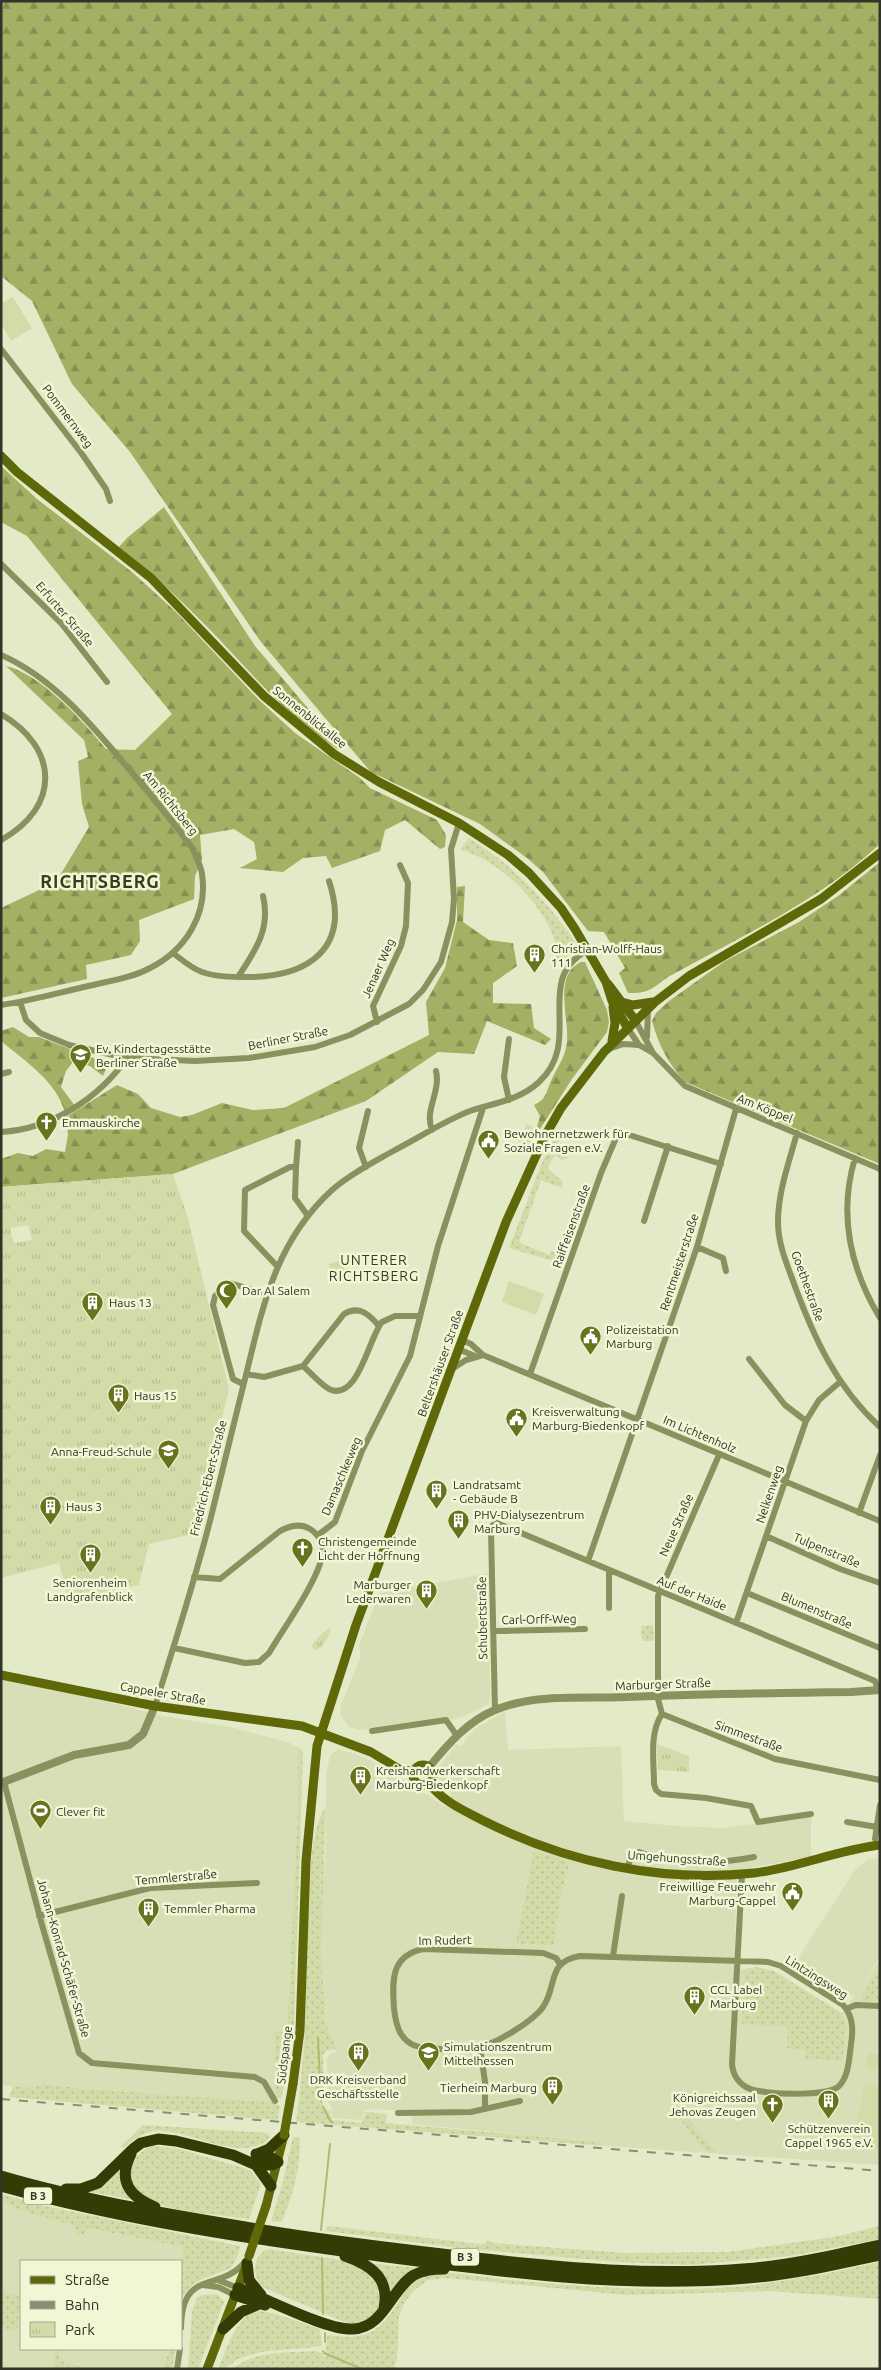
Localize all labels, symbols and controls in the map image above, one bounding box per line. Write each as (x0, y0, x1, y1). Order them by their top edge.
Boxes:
street label: Pommernweg (40, 382, 96, 450)
street label: Erfurter Straße (33, 579, 97, 649)
street label: Sonnenblickallee (271, 683, 349, 751)
street label: Am Richtsberg (141, 768, 201, 838)
district label: RICHTSBERG (40, 871, 160, 891)
street label: Jenaer Weg (359, 936, 397, 1000)
place label: Christian-Wolff-Haus 111 (551, 942, 662, 969)
building icon: Christian-Wolff-Haus 111 (523, 943, 547, 974)
street label: Berliner Straße (247, 1024, 329, 1052)
place label: Ev. Kindertagesstätte Berliner Straße (96, 1042, 211, 1069)
school or university icon: Ev. Kindertagesstätte Berliner Straße (68, 1043, 92, 1074)
street label: Am Köppel (735, 1091, 795, 1125)
church icon: Emmauskirche (34, 1110, 58, 1141)
place label: Emmauskirche (62, 1116, 140, 1129)
place label: Bewohnernetzwerk für Soziale Fragen e.V. (504, 1127, 629, 1154)
public building icon: Bewohnernetzwerk für Soziale Fragen e.V. (476, 1128, 500, 1159)
street label: Raiffeisenstraße (550, 1182, 592, 1270)
street label: Rentmeisterstraße (657, 1212, 701, 1312)
street label: Goethestraße (789, 1249, 827, 1323)
district label: UNTERER RICHTSBERG (329, 1252, 419, 1284)
mosque icon: Dar Al Salem (214, 1278, 238, 1309)
place label: Dar Al Salem (242, 1284, 310, 1297)
building icon: Haus 13 (81, 1290, 105, 1321)
place label: Haus 13 (109, 1296, 152, 1309)
street label: Beltershäuser Straße (415, 1308, 465, 1418)
place label: Polizeistation Marburg (606, 1323, 679, 1350)
public building icon: Polizeistation Marburg (578, 1324, 602, 1355)
building icon: Haus 15 (106, 1383, 130, 1414)
place label: Haus 15 (134, 1389, 177, 1402)
place label: Kreisverwaltung Marburg-Biedenkopf (532, 1405, 644, 1432)
public building icon: Kreisverwaltung Marburg-Biedenkopf (504, 1406, 528, 1437)
street label: Im Lichtenholz (661, 1413, 739, 1455)
street label: Friedrich-Ebert-Straße (187, 1419, 229, 1537)
street label: Damaschkeweg (319, 1435, 363, 1517)
school or university icon: Anna-Freud-Schule (156, 1439, 180, 1470)
place label: Anna-Freud-Schule (51, 1445, 152, 1458)
street label: Nelkenweg (753, 1463, 785, 1525)
place label: Landratsamt - Gebäude B (453, 1478, 521, 1505)
building icon: Landratsamt - Gebäude B (425, 1479, 449, 1510)
street label: Neue Straße (656, 1492, 696, 1558)
building icon: Haus 3 (38, 1494, 62, 1525)
place label: Haus 3 (66, 1500, 102, 1513)
place label: PHV-Dialysezentrum Marburg (474, 1508, 584, 1535)
building icon: PHV-Dialysezentrum Marburg (446, 1509, 470, 1540)
street label: Tulpenstraße (792, 1530, 862, 1570)
place label: Christengemeinde Licht der Hoffnung (318, 1535, 420, 1562)
church icon: Christengemeinde Licht der Hoffnung (290, 1536, 314, 1567)
building icon: Seniorenheim Landgrafenblick (78, 1543, 102, 1574)
street label: Auf der Haide (655, 1573, 729, 1613)
place label: Seniorenheim Landgrafenblick (47, 1576, 133, 1603)
street label: Schubertstraße (475, 1576, 489, 1660)
place label: Marburger Lederwaren (346, 1578, 411, 1605)
building icon: Marburger Lederwaren (415, 1579, 439, 1610)
street label: Blumenstraße (780, 1589, 854, 1631)
street label: Carl-Orff-Weg (501, 1612, 577, 1626)
street label: Marburger Straße (615, 1676, 711, 1692)
street label: Cappeler Straße (119, 1679, 207, 1707)
street label: Simmestraße (713, 1718, 785, 1754)
place label: Kreishandwerkerschaft Marburg-Biedenkopf (376, 1764, 500, 1791)
building icon: Kreishandwerkerschaft Marburg-Biedenkopf (348, 1765, 372, 1796)
sports icon: Clever fit (28, 1799, 52, 1830)
place label: Clever fit (56, 1805, 105, 1818)
street label: Umgehungsstraße (627, 1848, 727, 1868)
street label: Temmlerstraße (134, 1867, 218, 1887)
street label: Johann-Konrad-Schäfer-Straße (35, 1877, 93, 2039)
place label: Freiwillige Feuerwehr Marburg-Cappel (660, 1880, 776, 1907)
public building icon: Freiwillige Feuerwehr Marburg-Cappel (780, 1881, 804, 1912)
building icon: Temmler Pharma (136, 1896, 160, 1927)
place label: Temmler Pharma (164, 1902, 256, 1915)
street label: Im Rudert (418, 1933, 472, 1947)
street label: Lintzingsweg (784, 1953, 850, 2001)
place label: CCL Label Marburg (710, 1983, 763, 2010)
building icon: CCL Label Marburg (682, 1984, 706, 2015)
street label: Südspange (274, 2025, 294, 2085)
building icon: DRK Kreisverband Geschäftsstelle (346, 2040, 370, 2071)
place label: Simulationszentrum Mittelhessen (444, 2040, 552, 2067)
school or university icon: Simulationszentrum Mittelhessen (416, 2041, 440, 2072)
place label: DRK Kreisverband Geschäftsstelle (310, 2073, 406, 2100)
building icon: Tierheim Marburg (541, 2075, 565, 2106)
place label: Tierheim Marburg (440, 2081, 537, 2094)
building icon: Schützenverein Cappel 1965 e.V. (817, 2089, 841, 2120)
place label: Königreichssaal Jehovas Zeugen (669, 2091, 756, 2118)
church icon: Königreichssaal Jehovas Zeugen (760, 2092, 784, 2123)
place label: Schützenverein Cappel 1965 e.V. (785, 2122, 873, 2149)
road number: B 3 (24, 2188, 52, 2204)
road number: B 3 (451, 2248, 479, 2266)
legend (20, 2260, 182, 2350)
text: Straße (65, 2271, 109, 2288)
text: Bahn (65, 2296, 99, 2313)
text: Park (65, 2321, 95, 2338)

